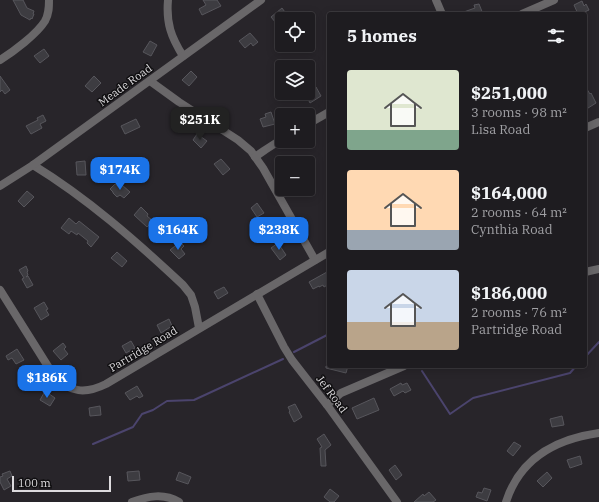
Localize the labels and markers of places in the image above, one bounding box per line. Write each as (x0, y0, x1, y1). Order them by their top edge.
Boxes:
pin: $251K (172, 107, 228, 141)
pin: $174K (92, 157, 148, 191)
pin: $164K (150, 217, 206, 251)
pin: $238K (251, 217, 307, 251)
pin: $186K (19, 365, 75, 399)

